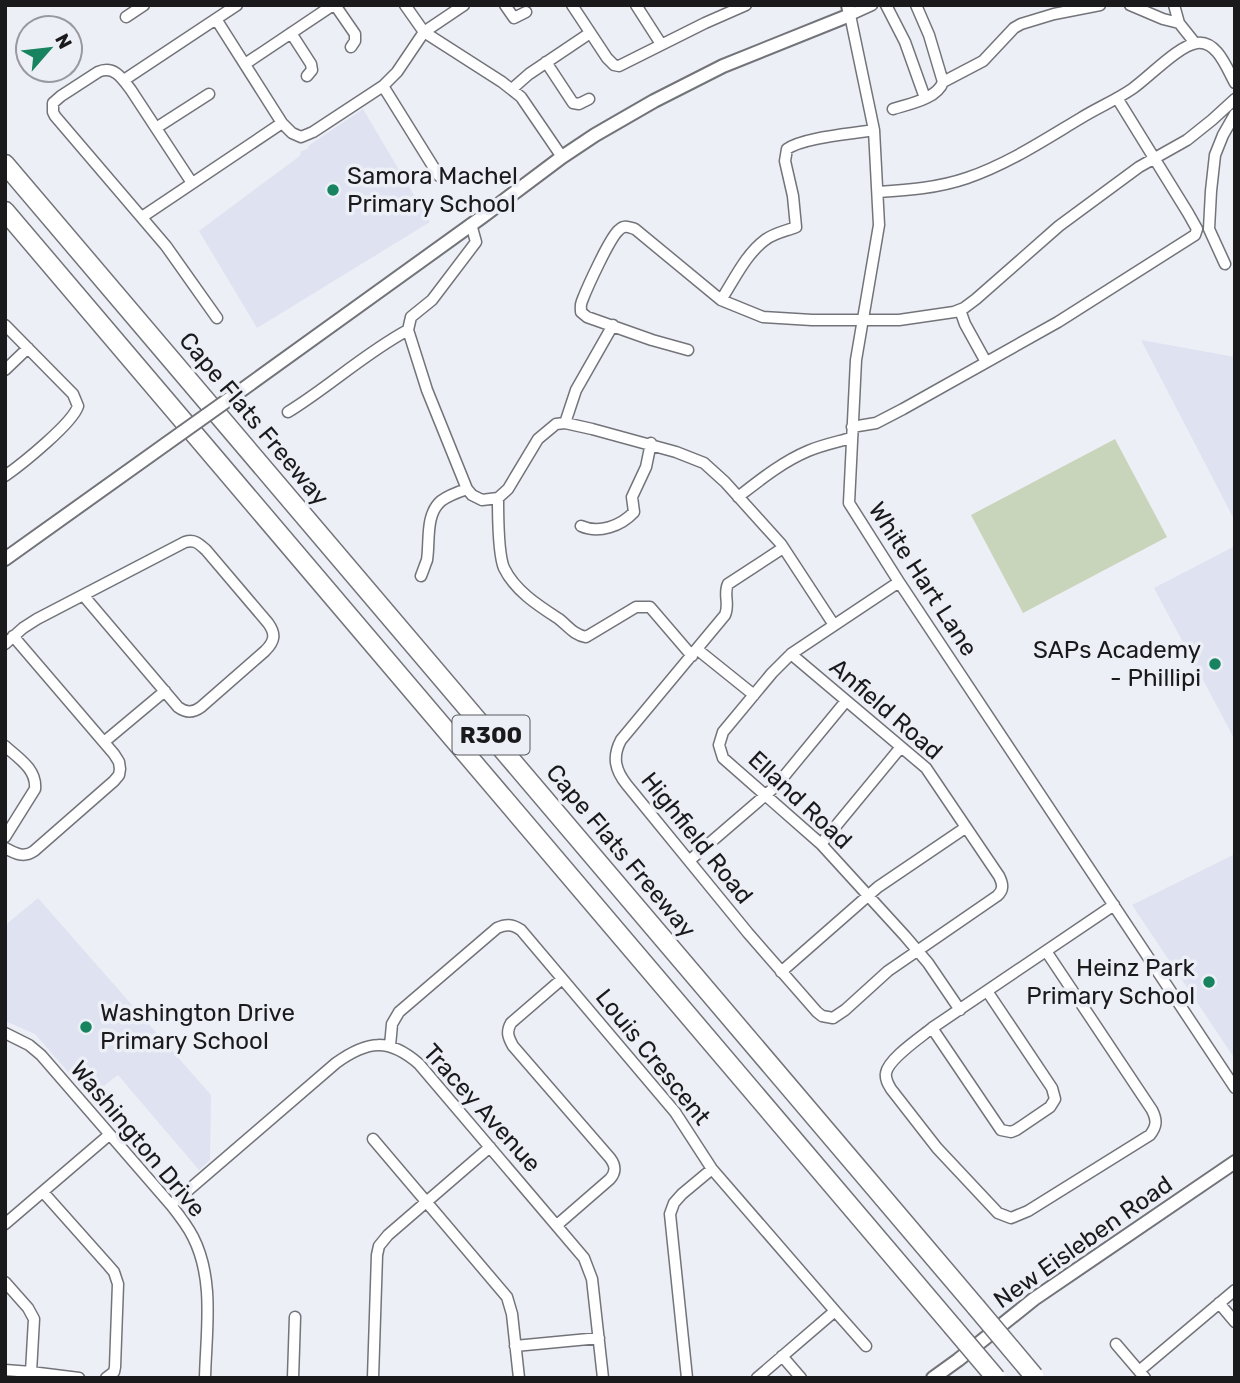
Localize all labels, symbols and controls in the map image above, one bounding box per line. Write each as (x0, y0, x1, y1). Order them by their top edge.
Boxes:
north arrow (14, 14, 84, 84)
text: N (50, 30, 77, 53)
place label: Samora Machel Primary School (347, 162, 518, 218)
marker: Samora Machel Primary School (325, 182, 341, 198)
street label: Cape Flats Freeway (173, 327, 335, 511)
street label: White Hart Lane (863, 497, 983, 661)
place label: SAPs Academy - Phillipi (1033, 636, 1201, 692)
street label: Anfield Road (824, 653, 948, 765)
marker: SAPs Academy - Phillipi (1207, 656, 1223, 672)
road number: R300 (452, 716, 530, 754)
street label: Elland Road (743, 745, 857, 855)
street label: Cape Flats Freeway (540, 759, 702, 943)
street label: Highfield Road (635, 767, 759, 909)
place label: Heinz Park Primary School (1026, 954, 1196, 1010)
marker: Heinz Park Primary School (1201, 974, 1217, 990)
street label: Louis Crescent (590, 984, 716, 1130)
place label: Washington Drive Primary School (100, 999, 295, 1055)
marker: Washington Drive Primary School (78, 1019, 94, 1035)
street label: Tracey Avenue (417, 1038, 547, 1178)
street label: Washington Drive (65, 1055, 211, 1223)
street label: New Eisleben Road (988, 1170, 1178, 1314)

